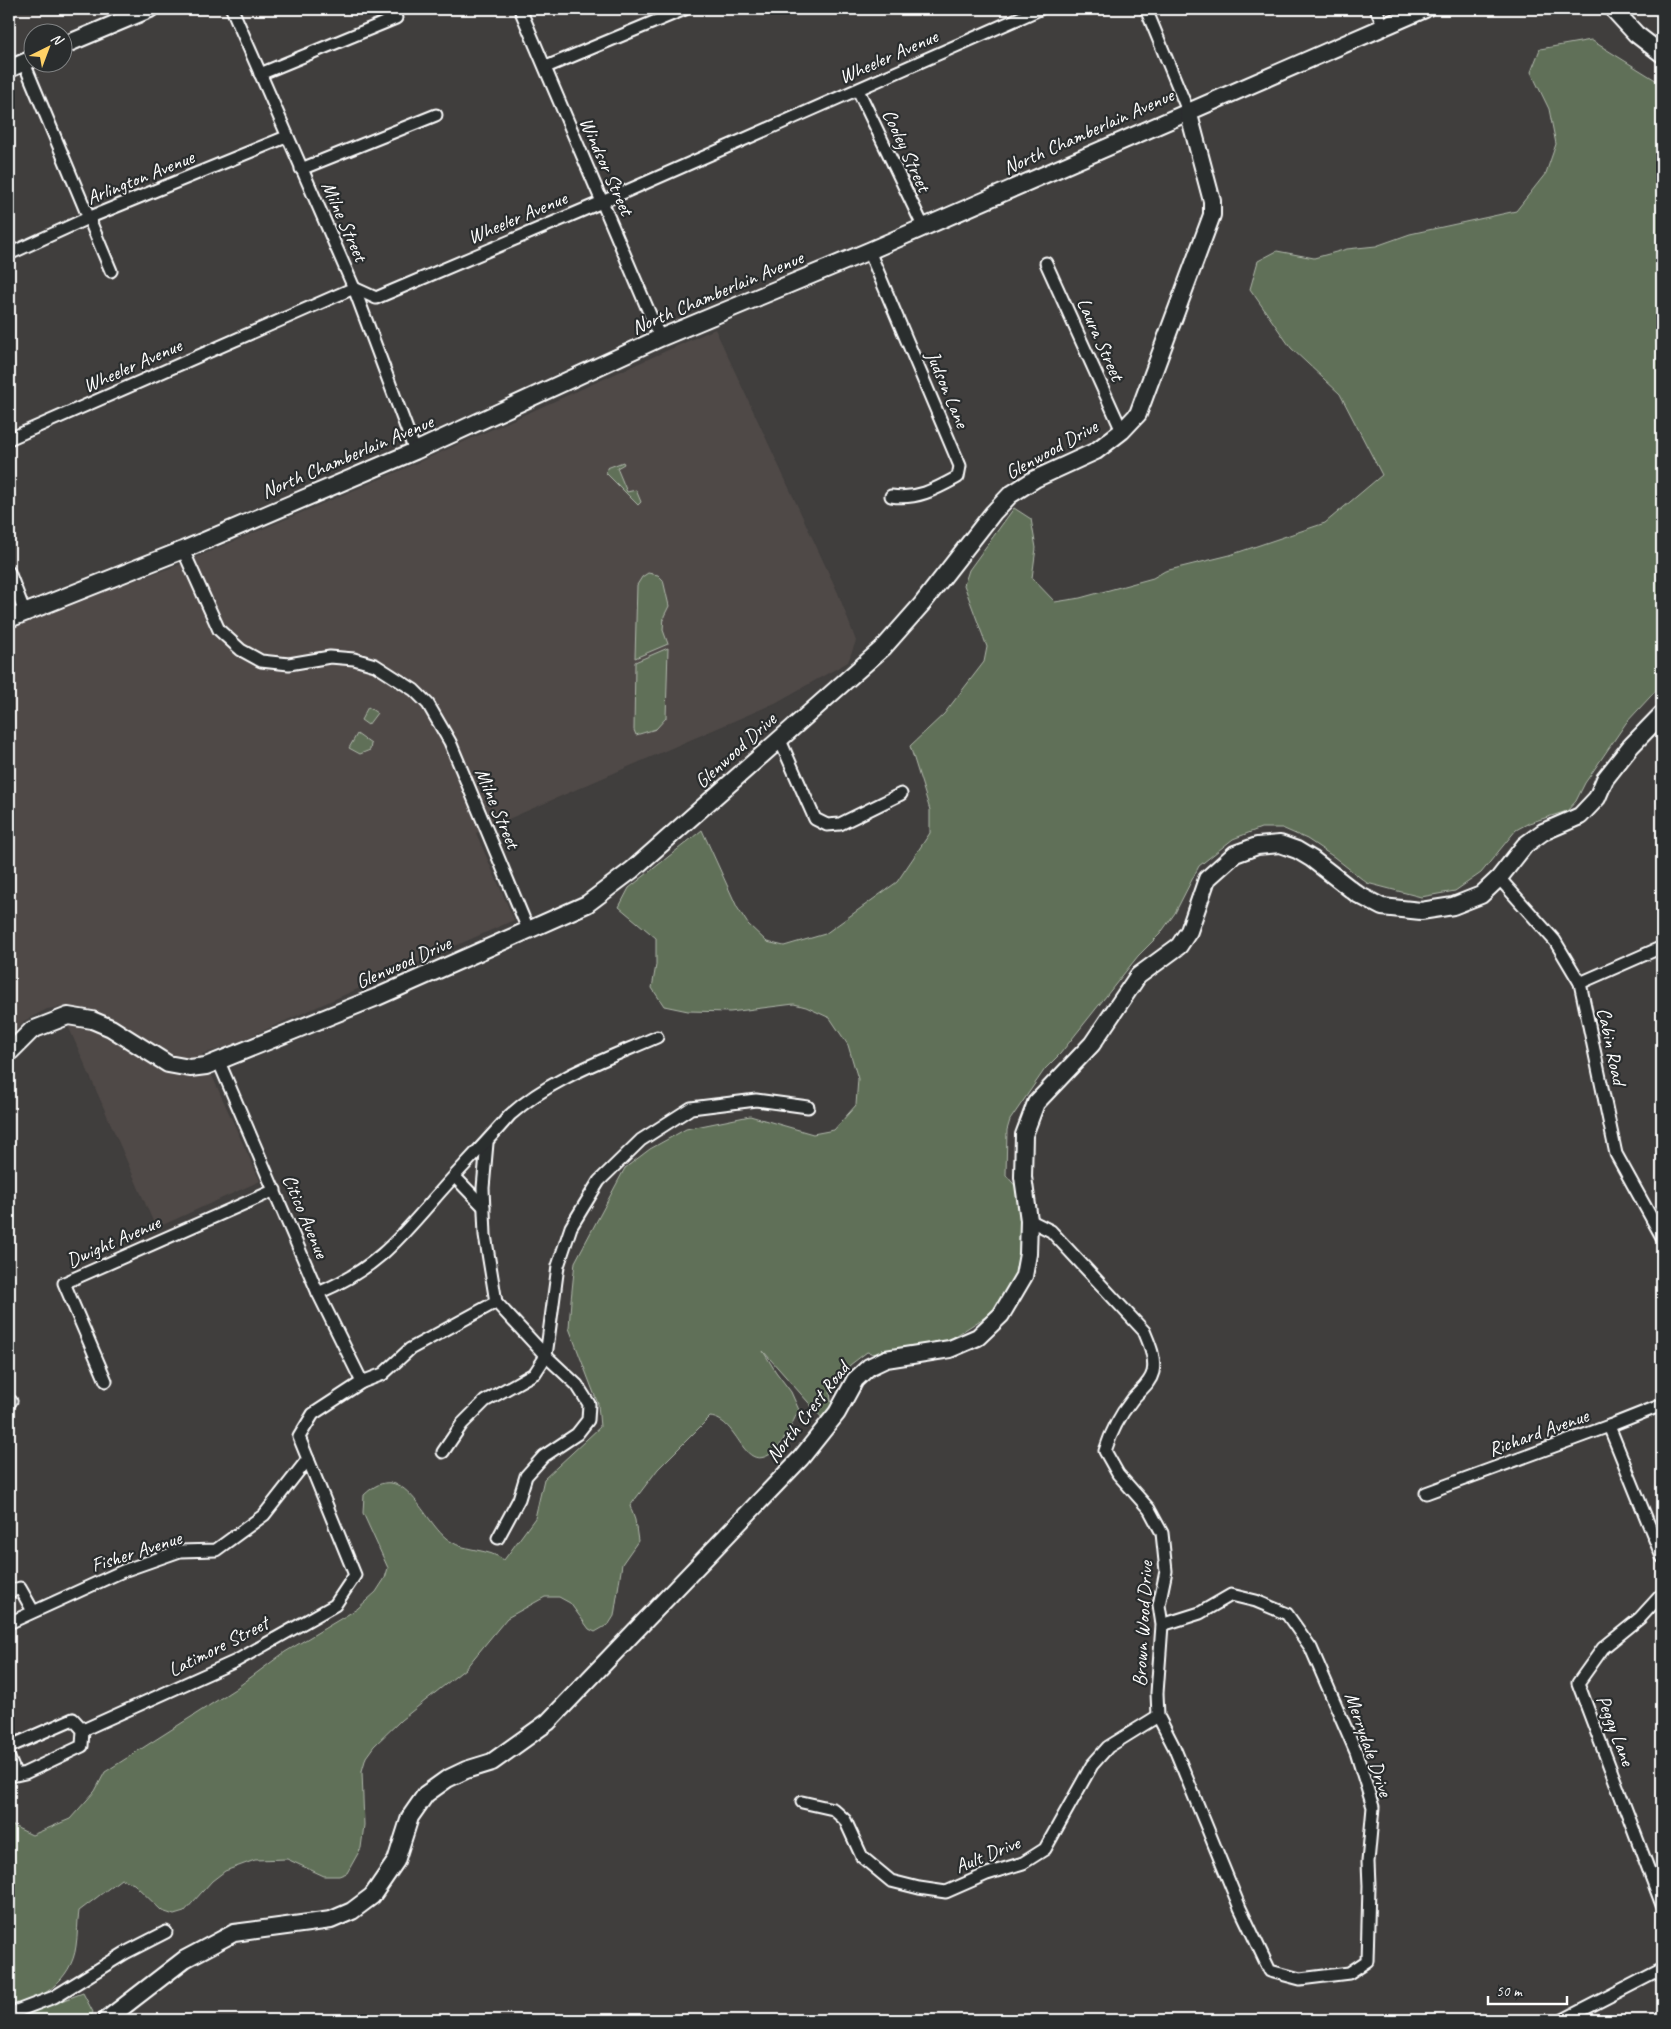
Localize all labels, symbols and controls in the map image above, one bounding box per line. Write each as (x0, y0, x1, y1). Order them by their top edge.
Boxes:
north arrow (22, 22, 72, 72)
street label: Wheeler Avenue (835, 23, 943, 89)
text: N (47, 29, 67, 49)
street label: North Chamberlain Avenue (999, 82, 1179, 180)
street label: Cooley Street (877, 105, 938, 198)
street label: Windsor Street (574, 113, 640, 221)
street label: Arlington Avenue (83, 144, 199, 210)
street label: Milne Street (316, 177, 374, 267)
street label: Wheeler Avenue (464, 185, 572, 250)
street label: North Chamberlain Avenue (628, 244, 808, 340)
street label: Laura Street (1071, 294, 1131, 387)
street label: Wheeler Avenue (79, 332, 187, 398)
street label: Judson Lane (920, 346, 975, 433)
street label: North Chamberlain Avenue (258, 408, 438, 504)
street label: Glenwood Drive (1001, 413, 1103, 485)
street label: Glenwood Drive (689, 706, 783, 794)
street label: Milne Street (469, 764, 527, 854)
street label: Glenwood Drive (352, 930, 456, 995)
street label: Cabin Road (1591, 1005, 1633, 1090)
street label: Citico Avenue (277, 1171, 335, 1263)
street label: Dwight Avenue (62, 1209, 165, 1273)
street label: North Crest Road (760, 1354, 857, 1468)
street label: Richard Avenue (1485, 1402, 1593, 1462)
street label: Fisher Avenue (88, 1525, 186, 1578)
street label: Brown Wood Drive (1127, 1559, 1158, 1687)
street label: Latimore Street (164, 1609, 275, 1682)
street label: Merrydale Drive (1339, 1689, 1399, 1801)
street label: Peggy Lane (1591, 1691, 1641, 1770)
street label: Ault Drive (951, 1830, 1025, 1879)
scale bar (1488, 1974, 1567, 2006)
text: 50 m (1496, 1982, 1523, 2001)

